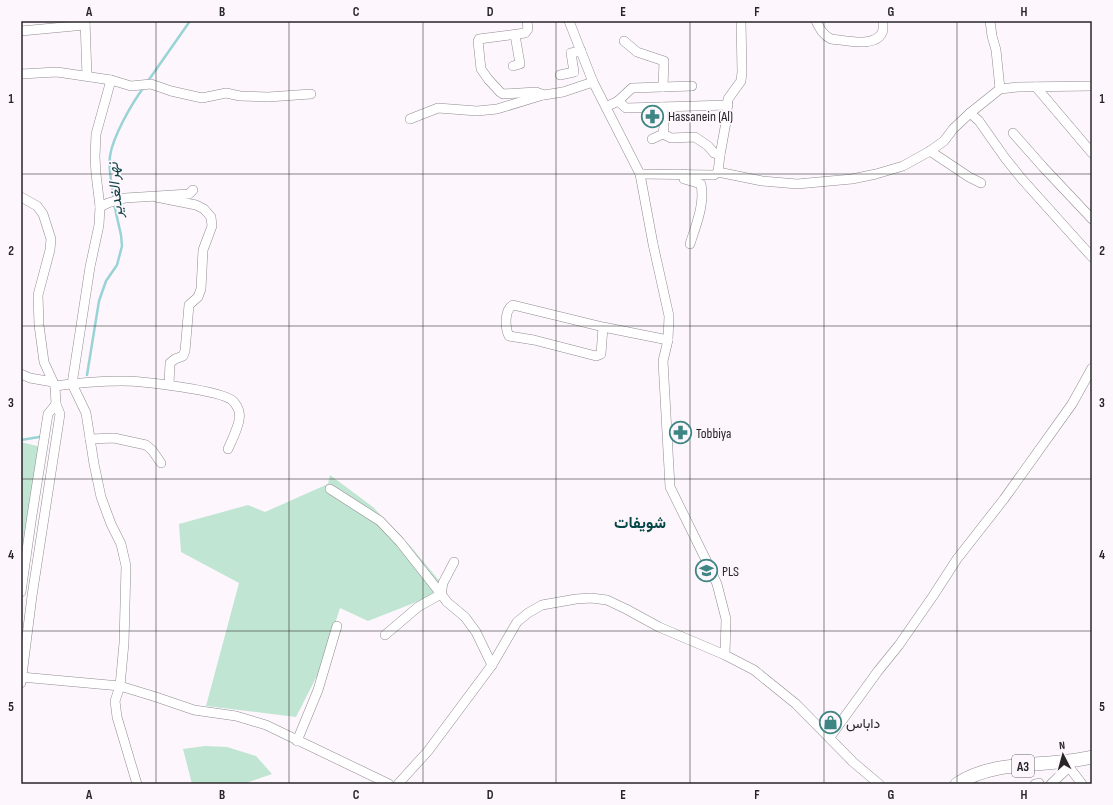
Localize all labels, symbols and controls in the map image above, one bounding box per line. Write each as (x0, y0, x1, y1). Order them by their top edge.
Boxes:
text: A (85, 4, 93, 20)
text: B (219, 4, 225, 20)
text: C (353, 4, 360, 20)
text: D (487, 4, 494, 20)
text: E (620, 4, 626, 20)
text: F (754, 4, 760, 20)
text: G (888, 4, 895, 20)
text: H (1021, 4, 1028, 20)
text: 1 (8, 91, 14, 107)
text: 1 (1099, 91, 1105, 107)
pharmacy icon: Hassanein (Al) (640, 103, 666, 129)
place label: Hassanein (Al) (668, 108, 733, 125)
water label: نهر الغدير (104, 161, 127, 219)
text: 2 (8, 243, 14, 259)
text: 2 (1099, 243, 1105, 259)
text: 3 (8, 395, 14, 411)
text: 3 (1099, 395, 1105, 411)
pharmacy icon: Tobbiya (668, 420, 694, 446)
place label: Tobbiya (696, 425, 731, 442)
district label: شويفات (614, 514, 666, 533)
text: 4 (8, 547, 14, 563)
text: 4 (1099, 547, 1105, 563)
school or university icon: PLS (693, 558, 719, 584)
place label: PLS (722, 563, 739, 580)
text: 5 (8, 699, 14, 715)
text: 5 (1099, 699, 1105, 715)
shop icon: داباس (818, 710, 844, 736)
place label: داباس (846, 715, 881, 732)
north arrow (1043, 735, 1083, 775)
text: N (1058, 739, 1066, 752)
road number: A3 (1012, 755, 1034, 777)
text: A (85, 787, 93, 803)
text: B (219, 787, 225, 803)
text: C (353, 787, 360, 803)
text: D (487, 787, 494, 803)
text: E (620, 787, 626, 803)
text: F (754, 787, 760, 803)
text: G (888, 787, 895, 803)
text: H (1021, 787, 1028, 803)

